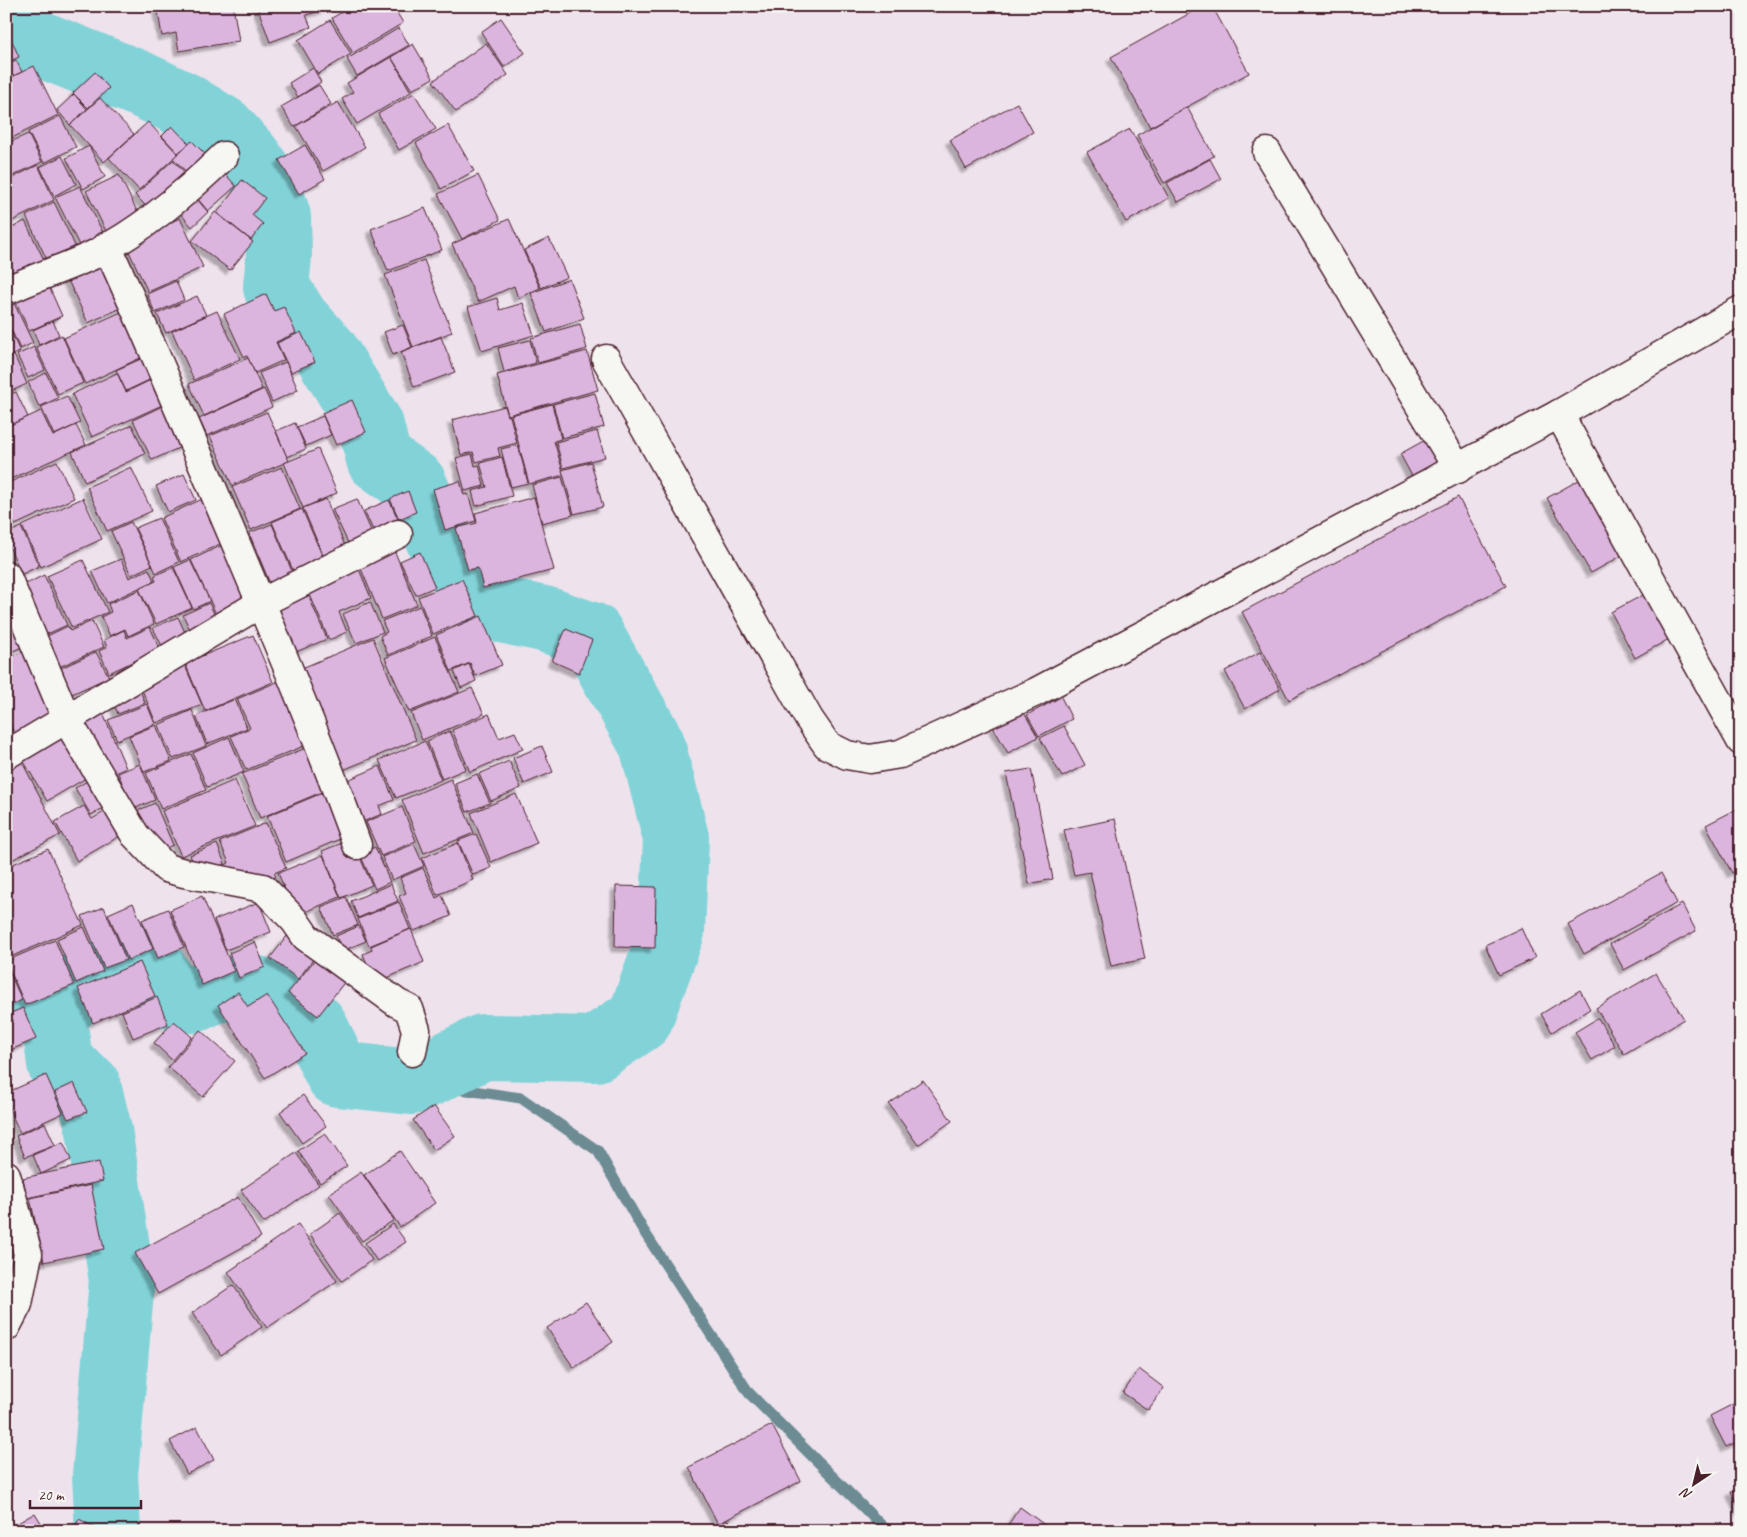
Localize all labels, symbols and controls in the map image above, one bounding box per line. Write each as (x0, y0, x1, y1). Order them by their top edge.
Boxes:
north arrow (1670, 1460, 1720, 1510)
scale bar (30, 1477, 141, 1509)
text: N (1676, 1483, 1695, 1504)
text: 20 m (38, 1486, 65, 1505)

